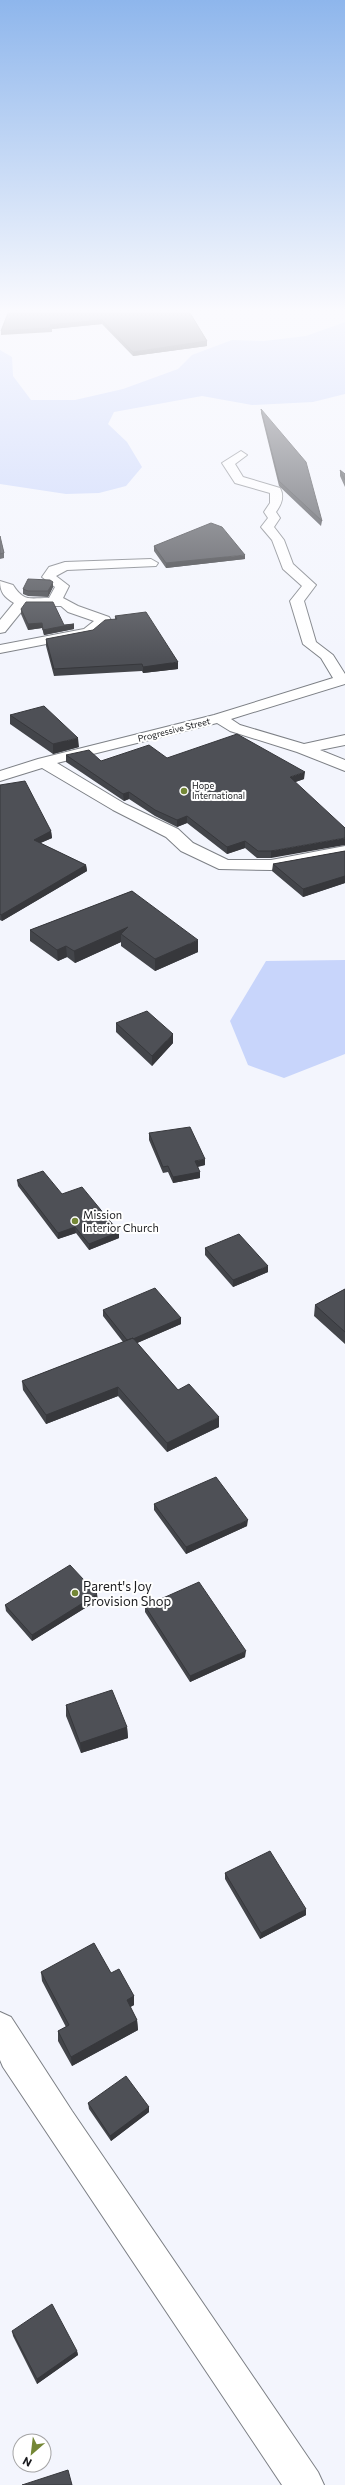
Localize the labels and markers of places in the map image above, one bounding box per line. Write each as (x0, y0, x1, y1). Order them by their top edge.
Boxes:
place label: Hope International (192, 780, 245, 801)
marker: Hope International (179, 786, 189, 796)
place label: Mission Interior Church (83, 1208, 159, 1234)
marker: Mission Interior Church (70, 1216, 80, 1226)
place label: Parent's Joy Provision Shop (83, 1578, 171, 1609)
marker: Parent's Joy Provision Shop (70, 1588, 80, 1598)

